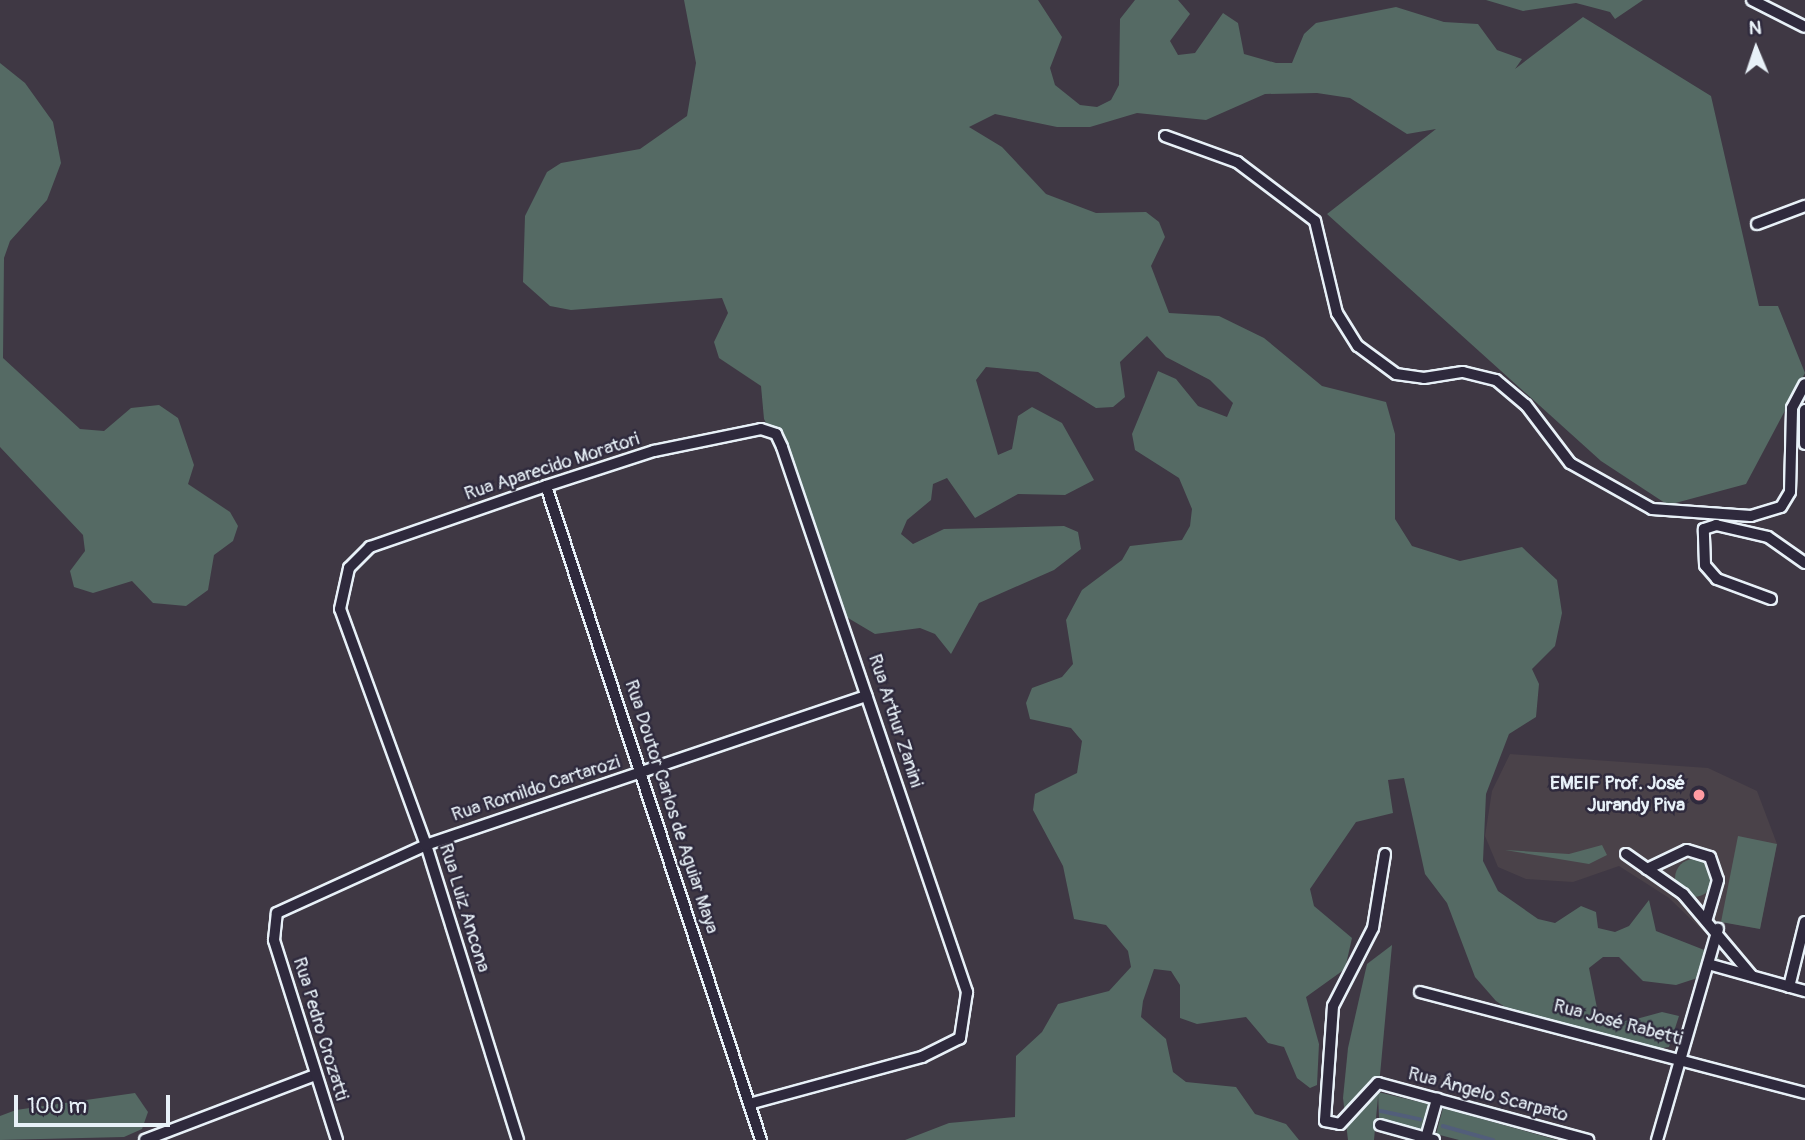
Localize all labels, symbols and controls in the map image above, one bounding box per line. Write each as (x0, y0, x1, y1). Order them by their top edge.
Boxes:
north arrow (1721, 14, 1791, 84)
text: N (1748, 16, 1762, 40)
street label: Rua Aparecido Moratori (462, 428, 642, 506)
street label: Rua Arthur Zanini (863, 651, 927, 791)
street label: Rua Doutor Carlos de Aguiar Maya (619, 677, 723, 937)
street label: Rua Romildo Cartarozi (449, 751, 623, 827)
place label: EMEIF Prof. José Jurandy Piva (1550, 773, 1685, 817)
marker: EMEIF Prof. José Jurandy Piva (1691, 787, 1707, 803)
street label: Rua Luiz Ancona (434, 841, 494, 975)
street label: Rua Pedro Crozatti (287, 955, 353, 1103)
street label: Rua José Rabetti (1551, 995, 1685, 1051)
street label: Rua Ângelo Scarpato (1405, 1063, 1571, 1127)
scale bar (18, 1080, 173, 1124)
text: 100 m (27, 1093, 87, 1120)

